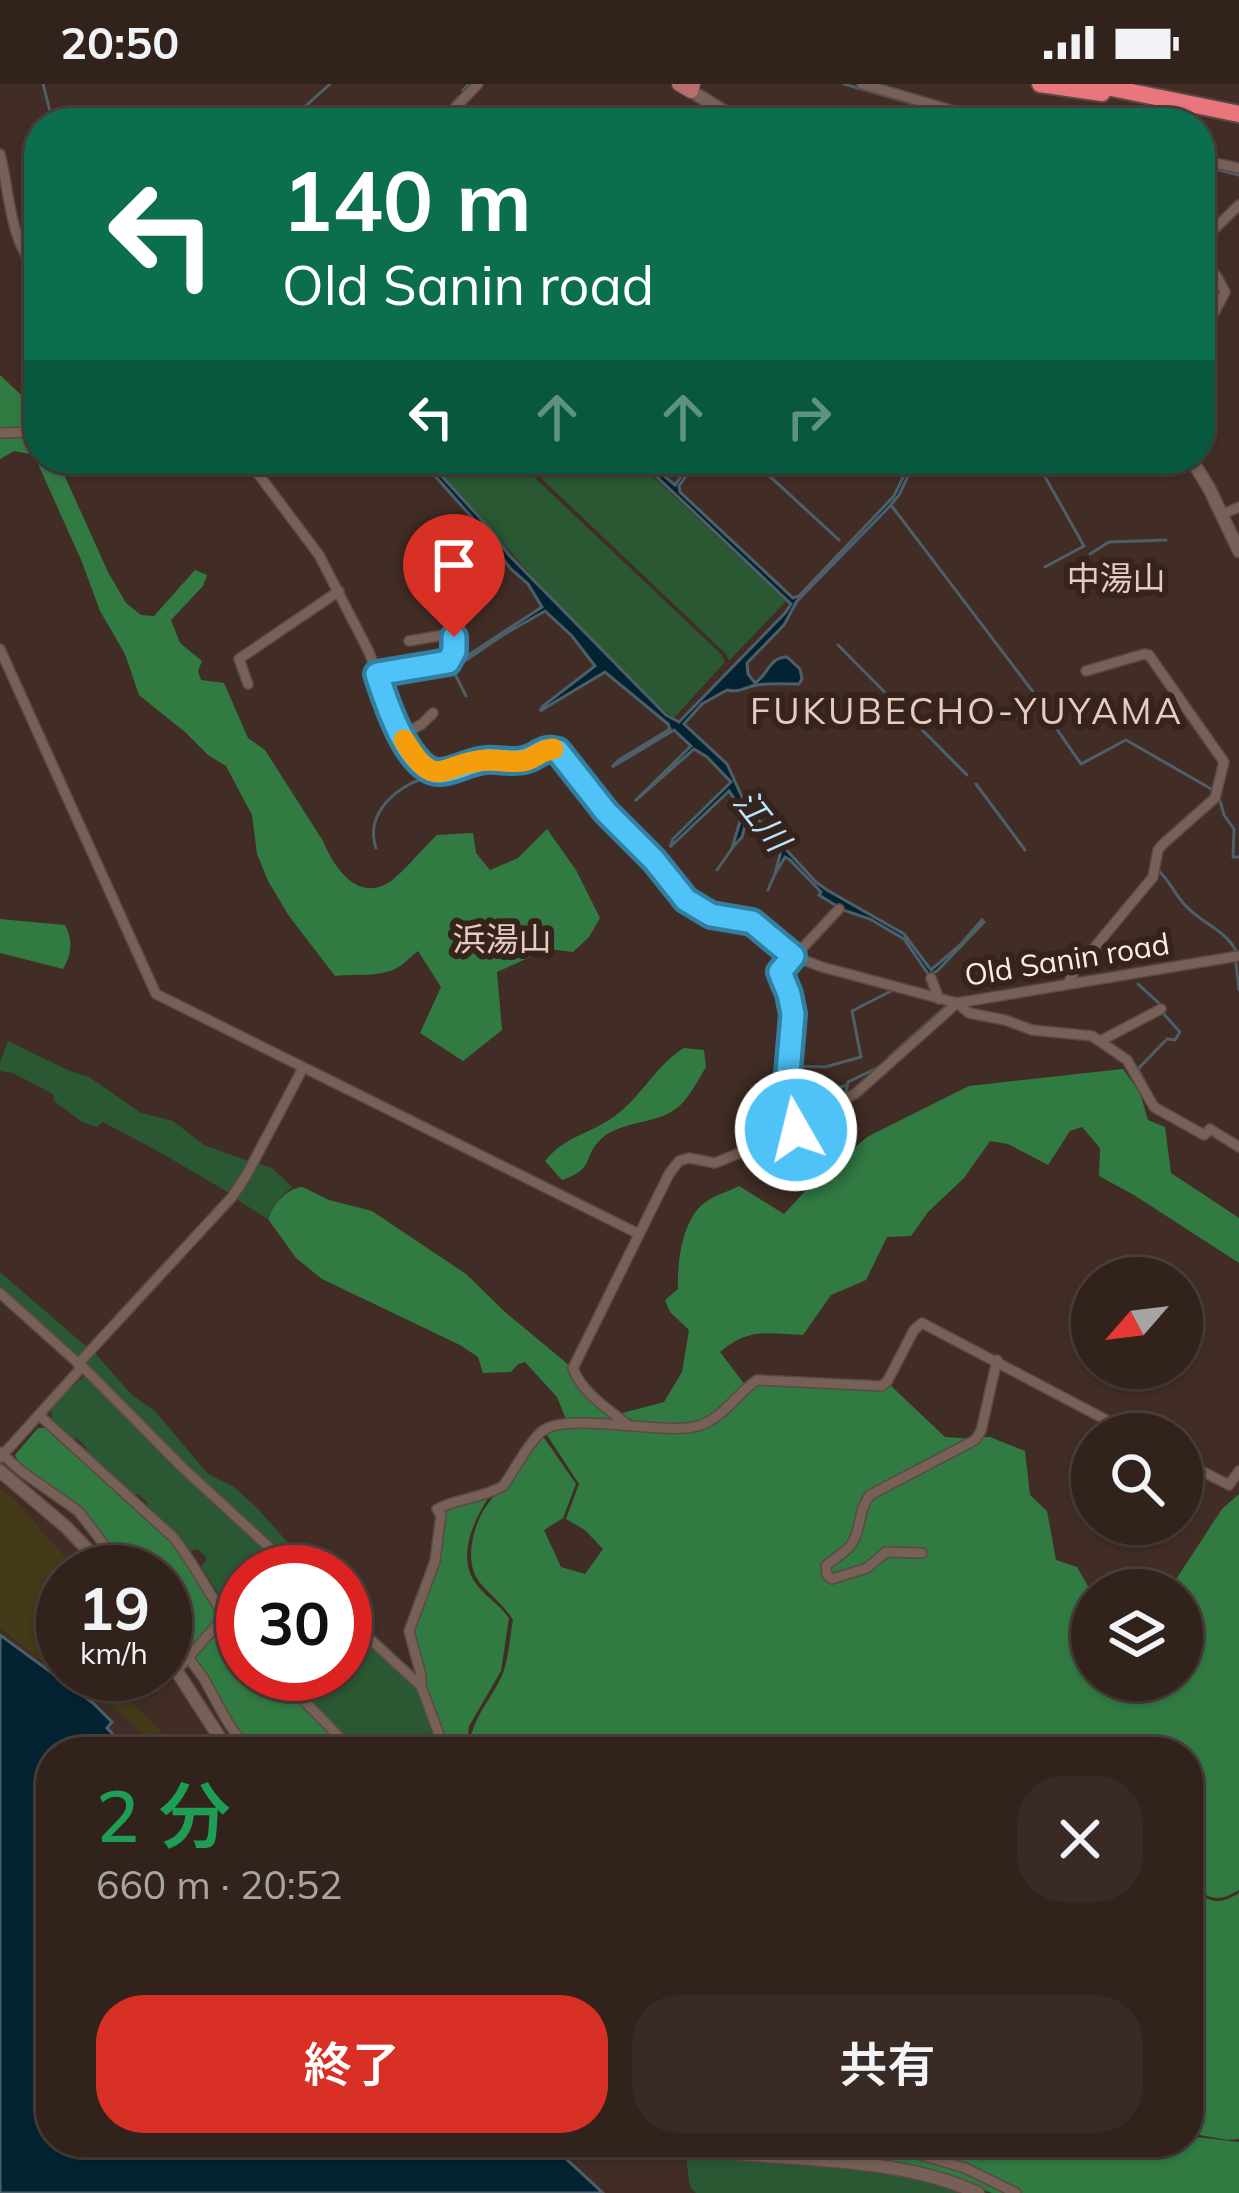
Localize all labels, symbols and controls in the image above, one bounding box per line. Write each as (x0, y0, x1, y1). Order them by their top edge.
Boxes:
text: 20:50 (60, 14, 179, 70)
text: 140 m (282, 147, 532, 252)
icon: left (84, 156, 240, 312)
text: Old Sanin road (282, 251, 654, 319)
icon: left (398, 384, 464, 450)
icon: ahead (524, 384, 590, 450)
icon: ahead (650, 384, 716, 450)
icon: right (776, 384, 842, 450)
pin (403, 514, 505, 637)
icon: arrive (421, 532, 487, 598)
district label: 中湯山 (1067, 557, 1166, 598)
district label: FUKUBECHO-YUYAMA (750, 688, 1184, 733)
water label: 江川 (726, 781, 801, 861)
district label: 浜湯山 (453, 918, 552, 959)
street label: Old Sanin road (962, 924, 1172, 994)
position arrow (733, 1067, 859, 1193)
north arrow (1071, 1257, 1203, 1389)
map controls (1071, 1257, 1203, 1701)
button: search (1071, 1413, 1203, 1545)
speed limit sign: 30 (216, 1545, 372, 1701)
button: layers (1071, 1569, 1203, 1701)
text: 19 (78, 1570, 150, 1645)
text: km/h (80, 1634, 148, 1672)
text: 2 分 (96, 1770, 230, 1860)
button: close (1017, 1776, 1143, 1902)
text: 660 m · 20:52 (96, 1860, 342, 1909)
button: 終了 (96, 1995, 608, 2133)
button: 共有 (632, 1995, 1143, 2133)

